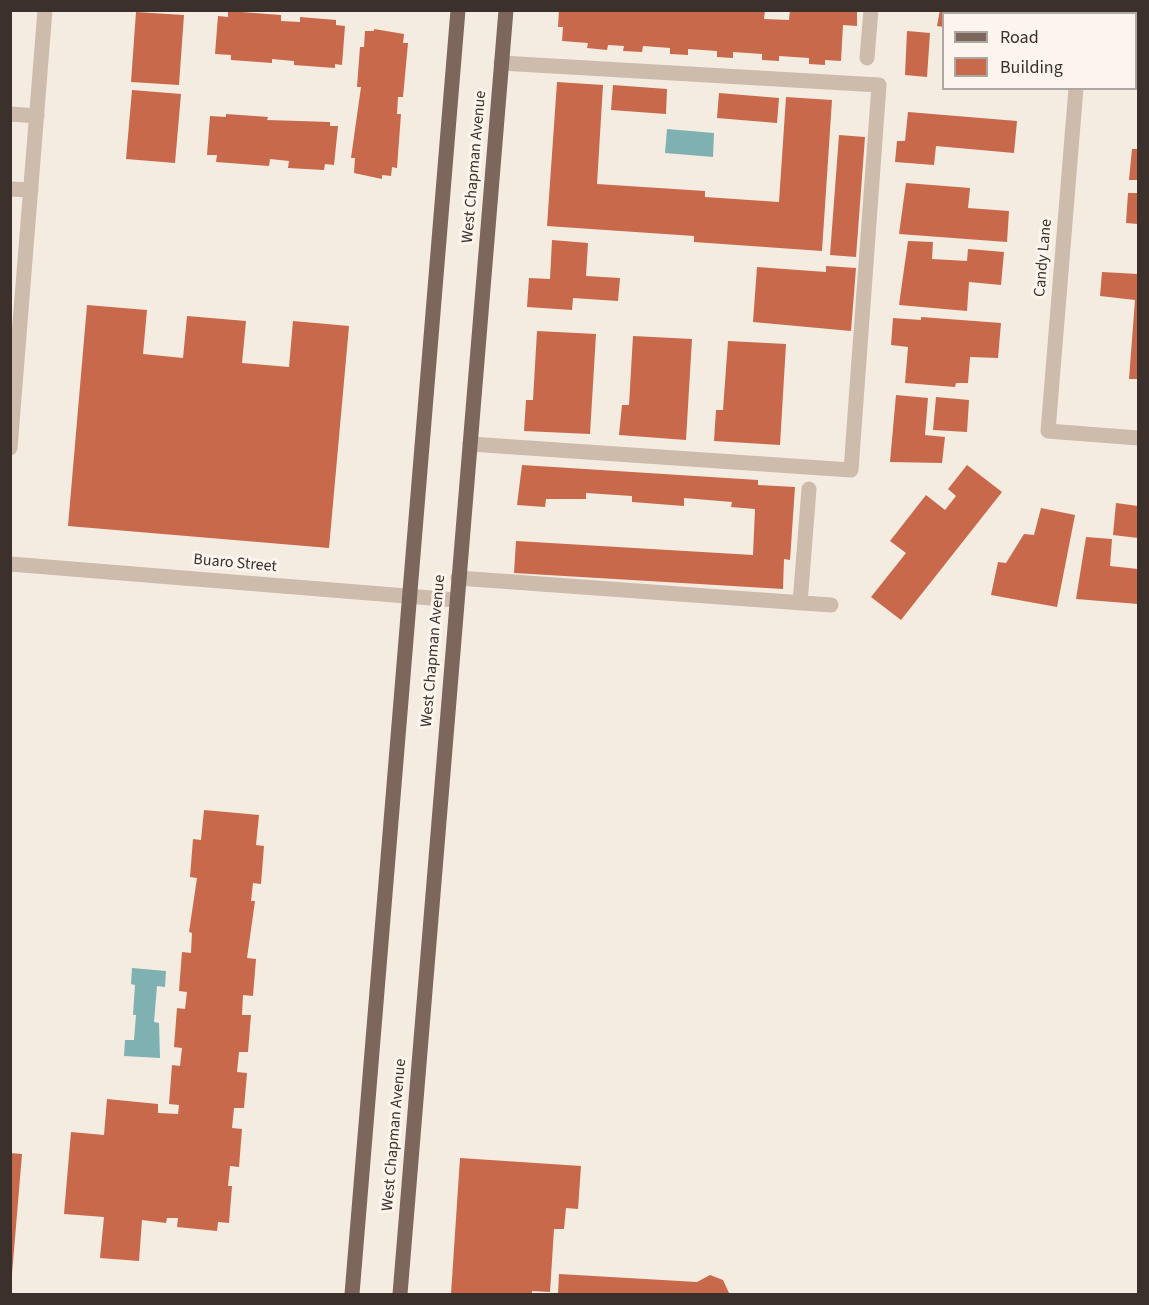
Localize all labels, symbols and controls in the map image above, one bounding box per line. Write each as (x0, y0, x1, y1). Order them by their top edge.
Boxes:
legend (942, 12, 1137, 90)
text: Road (1000, 25, 1039, 50)
text: Building (1000, 55, 1063, 80)
street label: West Chapman Avenue (459, 90, 491, 244)
street label: Candy Lane (1031, 218, 1057, 298)
street label: Buaro Street (193, 551, 277, 577)
street label: West Chapman Avenue (418, 574, 450, 728)
street label: West Chapman Avenue (379, 1058, 411, 1212)

